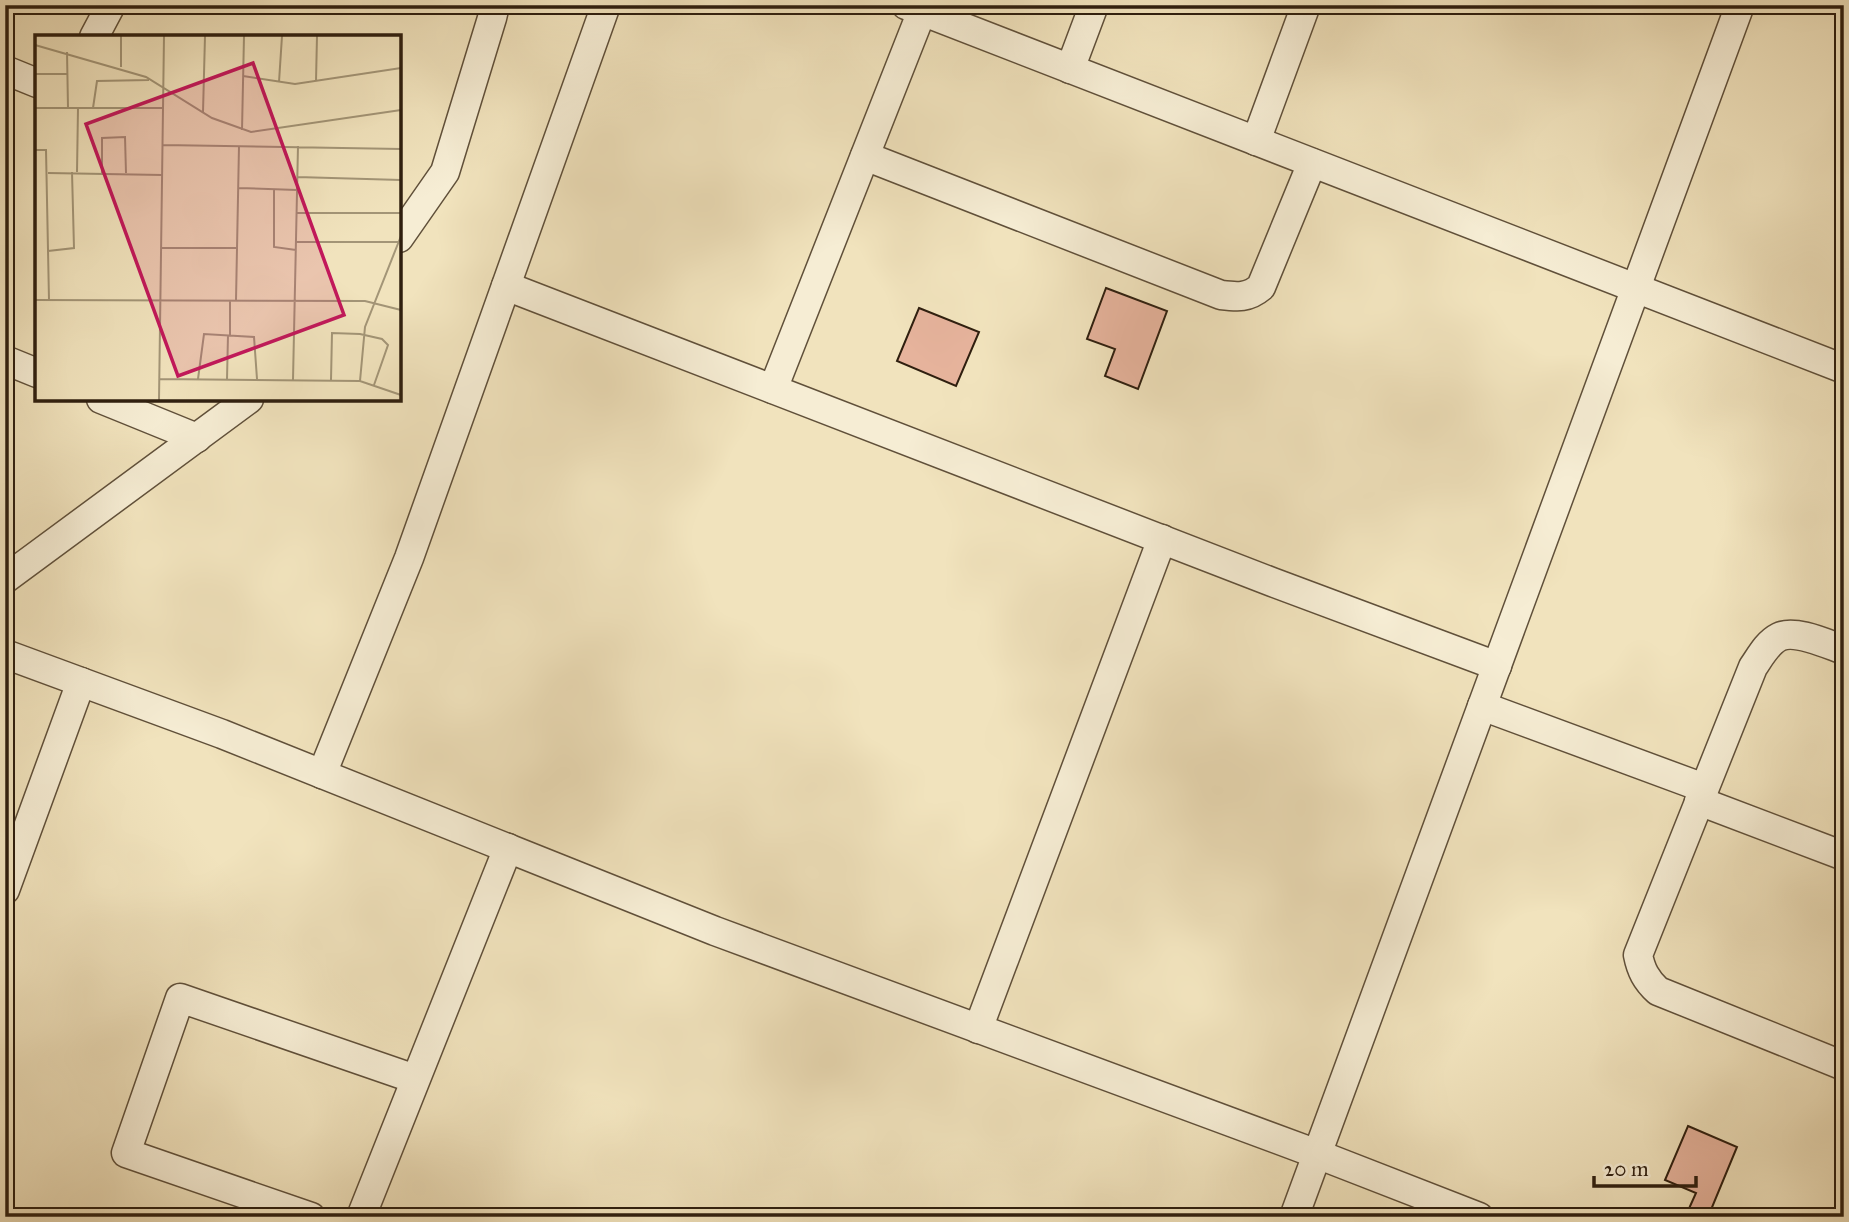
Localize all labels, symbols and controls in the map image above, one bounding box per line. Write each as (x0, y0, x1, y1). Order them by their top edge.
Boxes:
inset map (35, 35, 401, 401)
scale bar (1594, 1145, 1695, 1189)
text: 20 m (1604, 1156, 1649, 1182)

